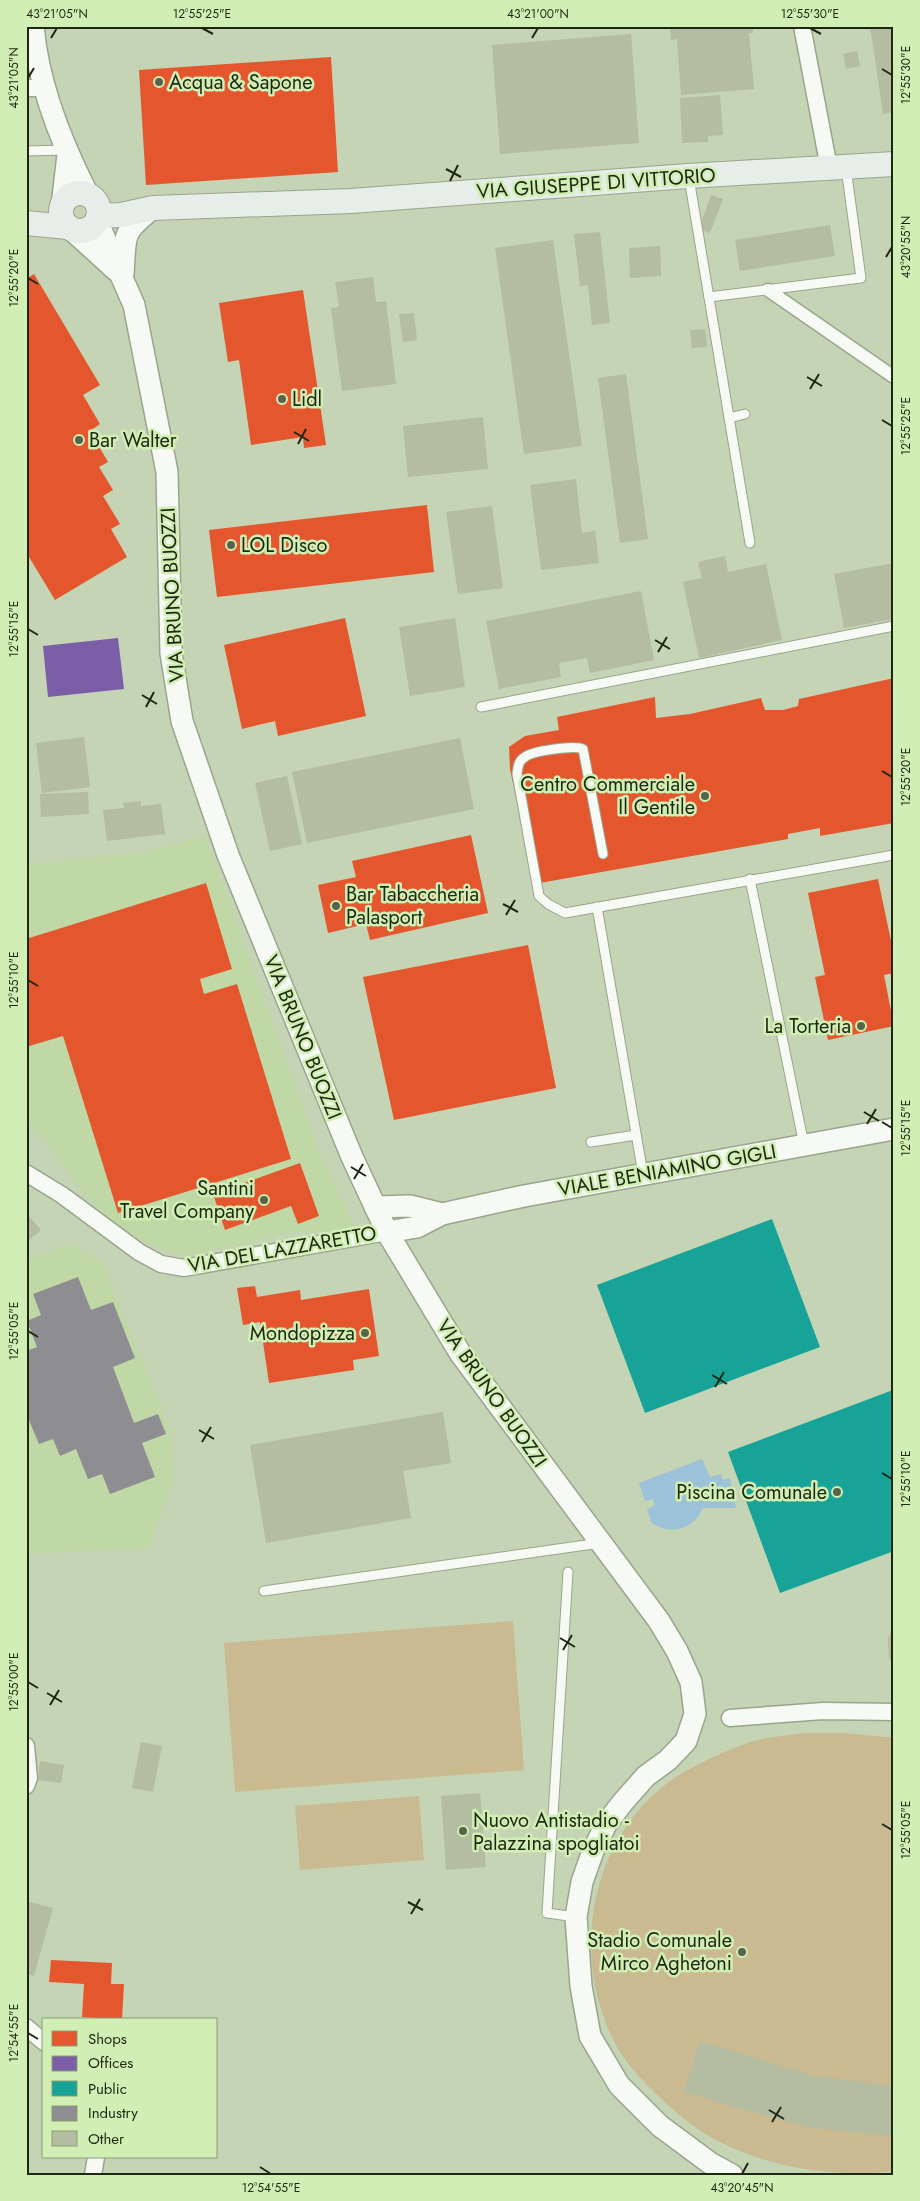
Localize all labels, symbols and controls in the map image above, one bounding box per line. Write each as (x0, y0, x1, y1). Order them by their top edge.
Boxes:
text: 43°21'05"N (26, 5, 88, 23)
text: 12°55'25"E (173, 5, 231, 23)
text: 43°21'00"N (507, 5, 569, 23)
text: 12°55'30"E (781, 5, 839, 23)
text: 12°55'30"E (897, 46, 915, 104)
text: 43°21'05"N (5, 47, 23, 109)
place label: Acqua & Sapone (169, 68, 312, 97)
marker: Acqua & Sapone (153, 76, 165, 88)
street label: VIA GIUSEPPE DI VITTORIO (476, 161, 717, 206)
text: 43°20'55"N (897, 216, 915, 278)
text: 12°55'20"E (5, 249, 23, 307)
place label: Lidl (292, 385, 322, 414)
marker: Lidl (276, 393, 288, 405)
text: 12°55'25"E (897, 397, 915, 455)
place label: Bar Walter (89, 426, 177, 455)
marker: Bar Walter (73, 434, 85, 446)
street label: VIA BRUNO BUOZZI (153, 507, 192, 683)
place label: LOL Disco (241, 531, 328, 560)
marker: LOL Disco (225, 539, 237, 551)
text: 12°55'15"E (5, 601, 23, 657)
text: 12°55'20"E (897, 748, 915, 806)
place label: Centro Commerciale Il Gentile (520, 770, 695, 822)
marker: Centro Commerciale Il Gentile (699, 790, 711, 802)
place label: Bar Tabaccheria Palasport (346, 880, 479, 932)
marker: Bar Tabaccheria Palasport (330, 900, 342, 912)
text: 12°55'10"E (5, 951, 23, 1009)
street label: VIA BRUNO BUOZZI (256, 951, 349, 1124)
place label: La Torteria (765, 1012, 851, 1041)
marker: La Torteria (855, 1020, 867, 1032)
text: 12°55'15"E (897, 1100, 915, 1156)
street label: VIALE BENIAMINO GIGLI (556, 1137, 779, 1204)
place label: Santini Travel Company (120, 1174, 254, 1226)
marker: Santini Travel Company (258, 1194, 270, 1206)
street label: VIA DEL LAZZARETTO (186, 1219, 379, 1280)
text: 12°55'05"E (5, 1302, 23, 1360)
street label: VIA BRUNO BUOZZI (430, 1313, 554, 1473)
place label: Mondopizza (250, 1319, 355, 1348)
marker: Mondopizza (359, 1327, 371, 1339)
text: 12°55'10"E (897, 1450, 915, 1508)
place label: Piscina Comunale (676, 1478, 827, 1507)
marker: Piscina Comunale (831, 1486, 843, 1498)
text: 12°55'00"E (5, 1652, 23, 1712)
text: 12°55'05"E (897, 1801, 915, 1859)
place label: Nuovo Antistadio - Palazzina spogliatoi (473, 1806, 640, 1858)
marker: Nuovo Antistadio - Palazzina spogliatoi (457, 1825, 469, 1837)
place label: Stadio Comunale Mirco Aghetoni (587, 1926, 732, 1978)
marker: Stadio Comunale Mirco Aghetoni (736, 1946, 748, 1958)
text: 12°54'55"E (5, 2004, 23, 2062)
legend (42, 2018, 218, 2158)
text: Shops (88, 2028, 127, 2050)
text: Offices (88, 2052, 133, 2074)
text: Public (88, 2078, 127, 2100)
text: Industry (88, 2102, 138, 2124)
text: Other (88, 2128, 125, 2150)
text: 12°54'55"E (242, 2179, 300, 2197)
text: 43°20'45"N (711, 2179, 773, 2197)

